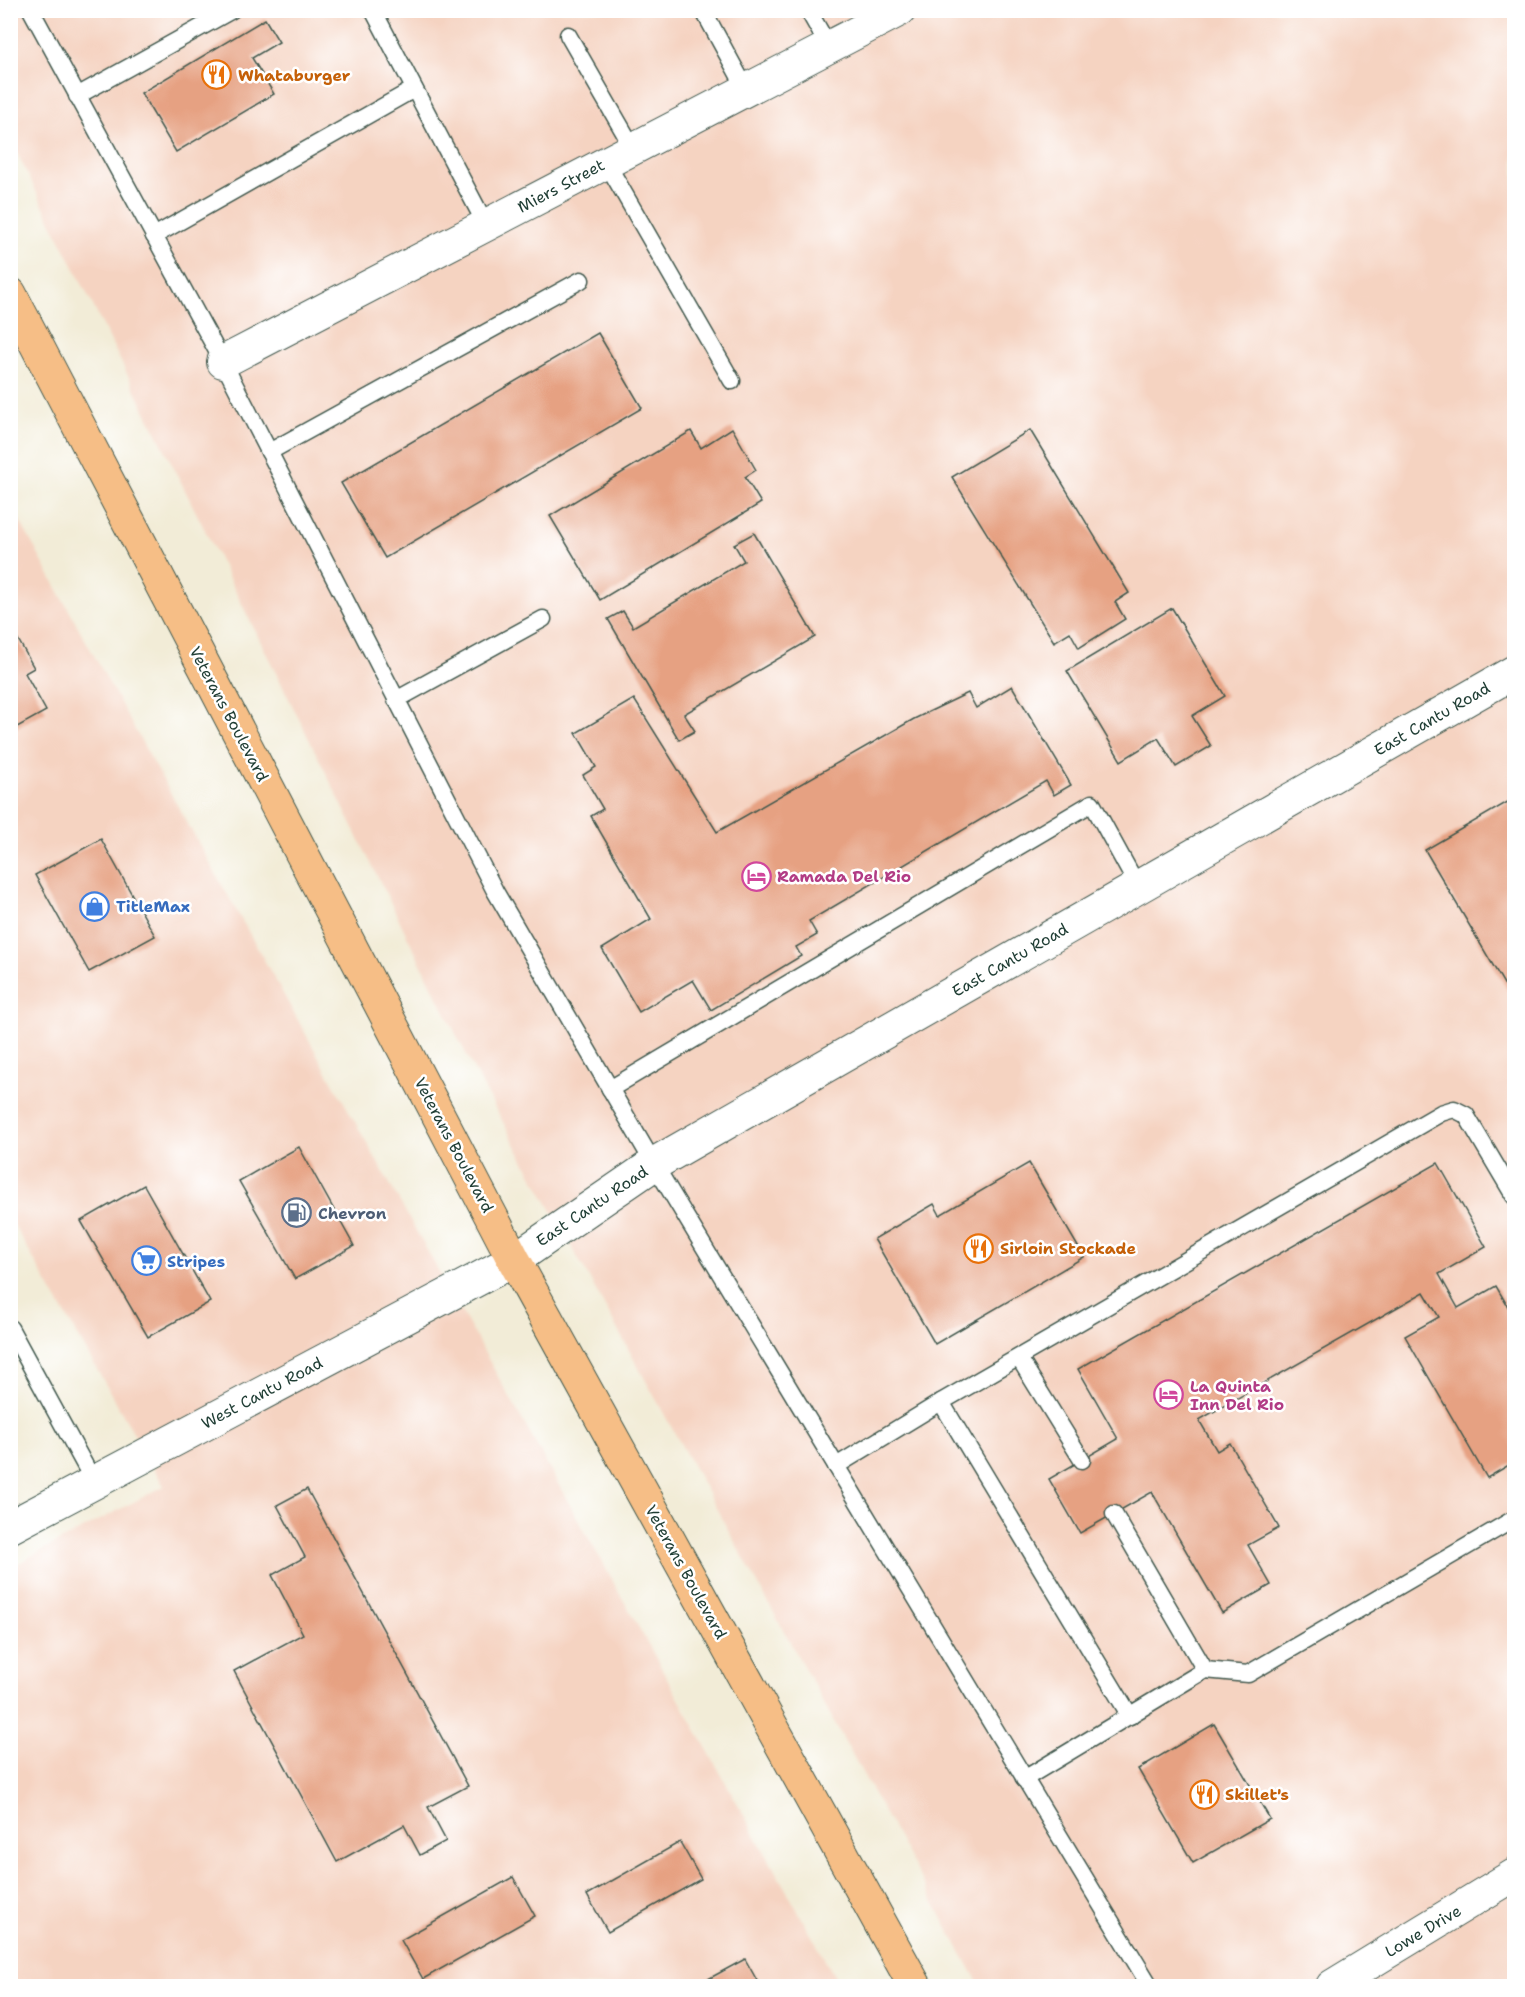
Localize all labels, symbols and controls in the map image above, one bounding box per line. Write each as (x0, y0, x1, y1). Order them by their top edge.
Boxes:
restaurant icon: Whataburger (201, 59, 233, 91)
place label: Whataburger (238, 65, 351, 86)
street label: Miers Street (514, 154, 608, 218)
street label: Veterans Boulevard (184, 643, 274, 785)
street label: East Cantu Road (1370, 677, 1494, 761)
hotel icon: Ramada Del Rio (740, 860, 772, 892)
place label: Ramada Del Rio (777, 866, 911, 887)
shop icon: TitleMax (79, 890, 111, 922)
place label: TitleMax (116, 896, 190, 917)
street label: East Cantu Road (948, 918, 1072, 1002)
street label: Veterans Boulevard (409, 1074, 499, 1216)
street label: East Cantu Road (532, 1161, 652, 1251)
fuel station icon: Chevron (281, 1197, 313, 1229)
place label: Chevron (318, 1203, 387, 1224)
restaurant icon: Sirloin Stockade (963, 1232, 995, 1264)
place label: Sirloin Stockade (1000, 1238, 1136, 1259)
supermarket icon: Stripes (130, 1245, 162, 1277)
place label: Stripes (167, 1251, 225, 1272)
street label: West Cantu Road (198, 1352, 326, 1434)
place label: La Quinta Inn Del Rio (1190, 1376, 1284, 1415)
hotel icon: La Quinta Inn Del Rio (1153, 1379, 1185, 1411)
street label: Veterans Boulevard (640, 1501, 732, 1643)
restaurant icon: Skillet's (1188, 1778, 1220, 1810)
place label: Skillet's (1225, 1784, 1289, 1805)
street label: Lowe Drive (1381, 1900, 1465, 1962)

